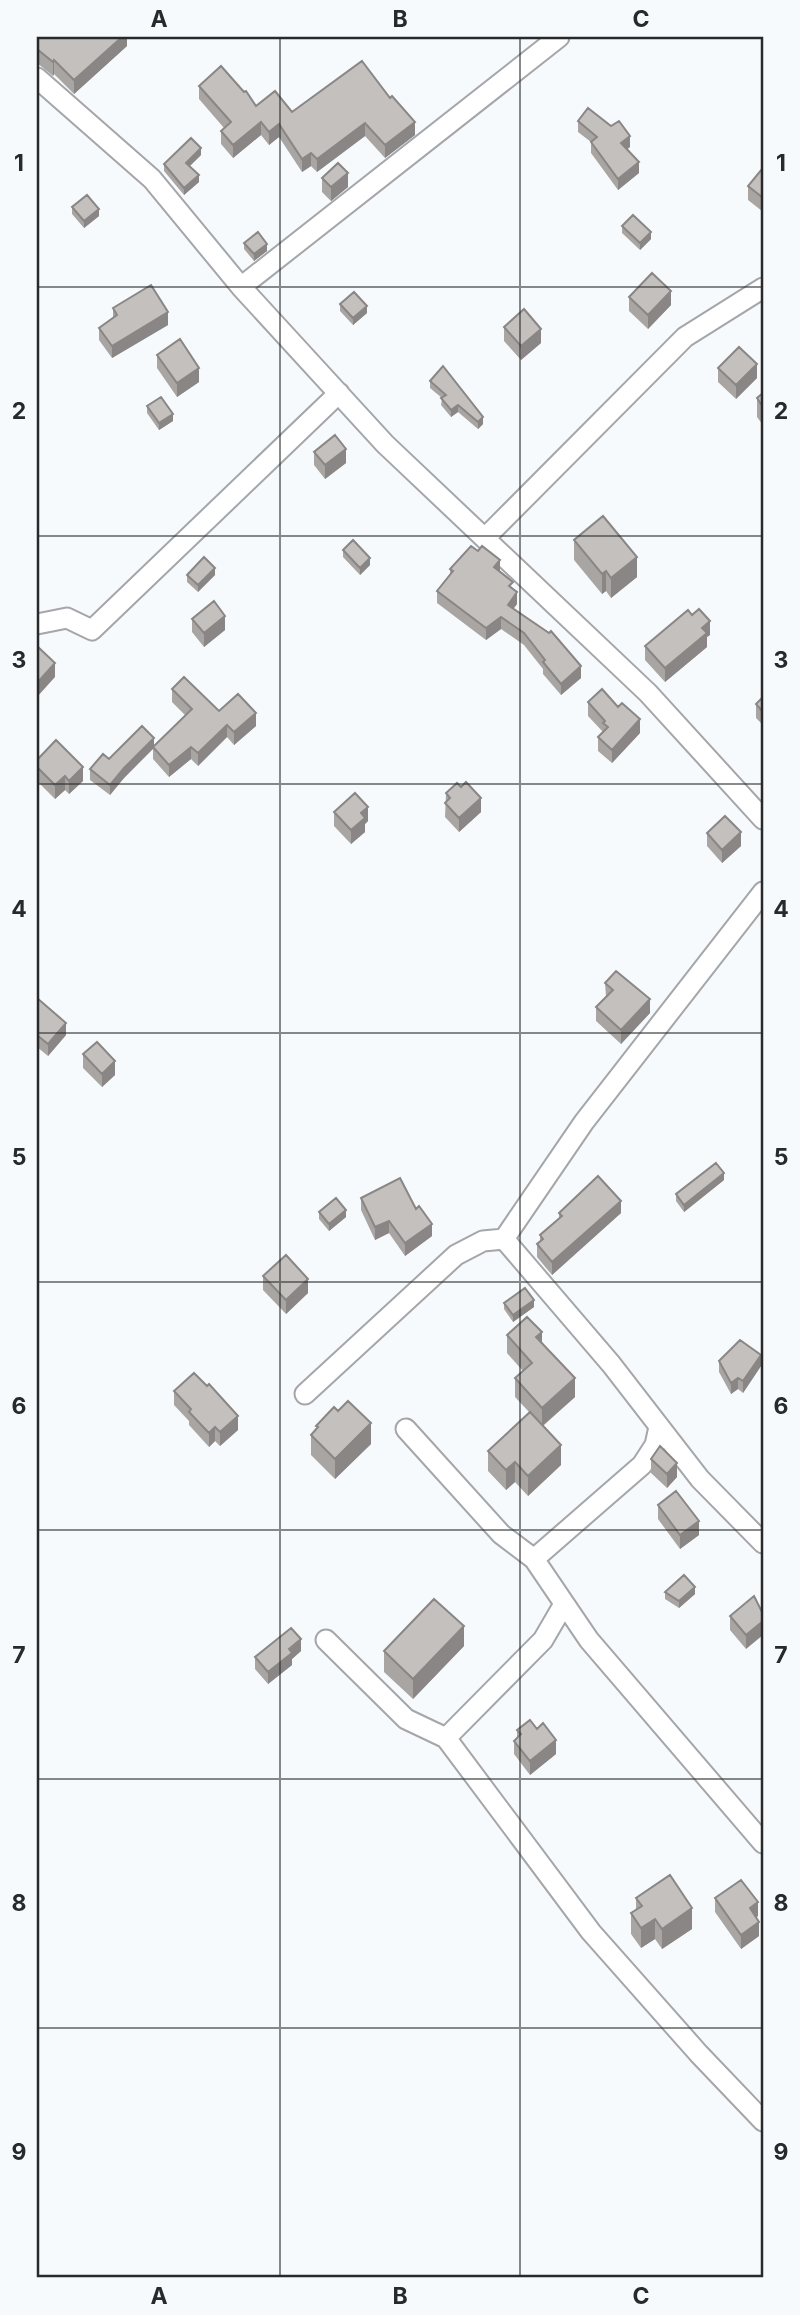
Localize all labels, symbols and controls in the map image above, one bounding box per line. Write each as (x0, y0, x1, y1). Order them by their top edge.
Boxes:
text: A (150, 5, 168, 33)
text: B (392, 5, 408, 33)
text: C (632, 5, 650, 33)
text: 1 (14, 149, 24, 177)
text: 1 (776, 149, 786, 177)
text: 2 (12, 397, 26, 425)
text: 2 (774, 397, 788, 425)
text: 3 (12, 646, 26, 674)
text: 3 (774, 646, 788, 674)
text: 4 (11, 895, 27, 923)
text: 4 (773, 895, 789, 923)
text: 5 (12, 1143, 26, 1171)
text: 5 (774, 1143, 788, 1171)
text: 6 (12, 1392, 26, 1420)
text: 6 (774, 1392, 788, 1420)
text: 7 (12, 1641, 26, 1669)
text: 7 (774, 1641, 788, 1669)
text: 8 (12, 1889, 26, 1917)
text: 8 (774, 1889, 788, 1917)
text: 9 (12, 2138, 26, 2166)
text: 9 (774, 2138, 788, 2166)
text: A (150, 2282, 168, 2310)
text: B (392, 2282, 408, 2310)
text: C (632, 2282, 650, 2310)

